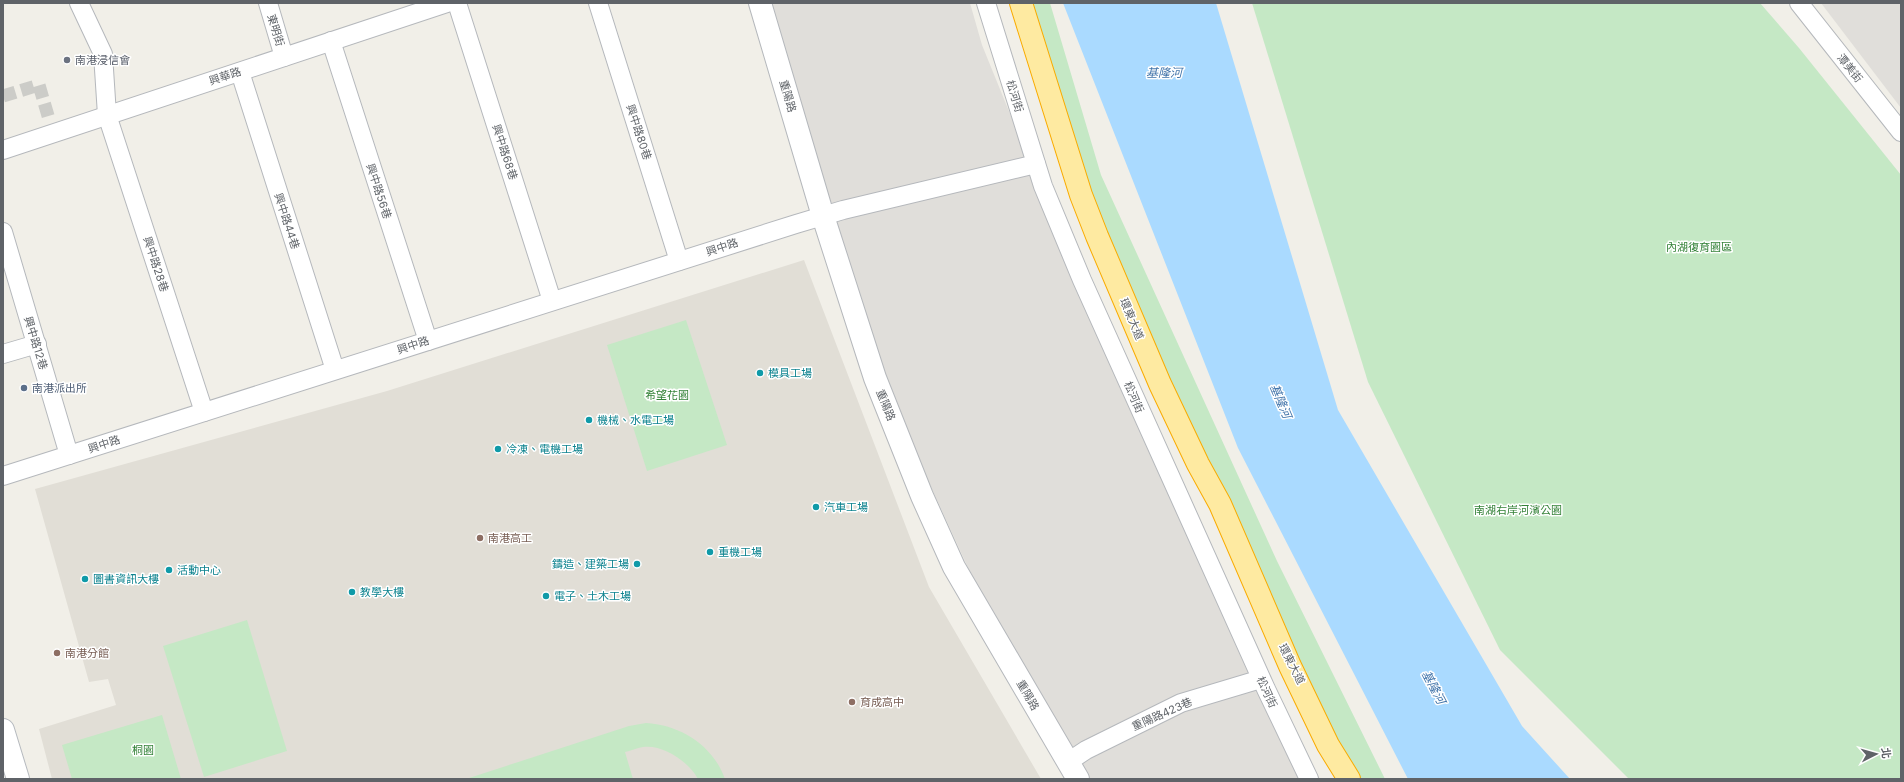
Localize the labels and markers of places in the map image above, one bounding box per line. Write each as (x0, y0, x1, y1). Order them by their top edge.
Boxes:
place label: 南港浸信會 (75, 53, 130, 67)
marker: 南港浸信會 (62, 55, 72, 65)
place label: 模具工場 (768, 366, 812, 380)
marker: 模具工場 (755, 368, 765, 378)
place label: 南港派出所 (32, 381, 87, 395)
marker: 南港派出所 (19, 383, 29, 393)
place label: 機械、水電工場 (597, 413, 674, 427)
marker: 機械、水電工場 (584, 415, 594, 425)
place label: 冷凍、電機工場 (506, 442, 583, 456)
marker: 冷凍、電機工場 (493, 444, 503, 454)
place label: 汽車工場 (824, 500, 868, 514)
marker: 汽車工場 (811, 502, 821, 512)
place label: 南港高工 (488, 531, 532, 545)
marker: 南港高工 (475, 533, 485, 543)
place label: 重機工場 (718, 545, 762, 559)
marker: 重機工場 (705, 547, 715, 557)
place label: 鑄造、建築工場 (552, 557, 629, 571)
marker: 鑄造、建築工場 (632, 559, 642, 569)
place label: 活動中心 (177, 563, 221, 577)
marker: 活動中心 (164, 565, 174, 575)
place label: 圖書資訊大樓 (93, 572, 159, 586)
marker: 圖書資訊大樓 (80, 574, 90, 584)
place label: 教學大樓 (360, 585, 404, 599)
marker: 教學大樓 (347, 587, 357, 597)
place label: 電子、土木工場 (554, 589, 631, 603)
marker: 電子、土木工場 (541, 591, 551, 601)
place label: 南港分館 (65, 646, 109, 660)
marker: 南港分館 (52, 648, 62, 658)
place label: 育成高中 (860, 695, 904, 709)
marker: 育成高中 (847, 697, 857, 707)

